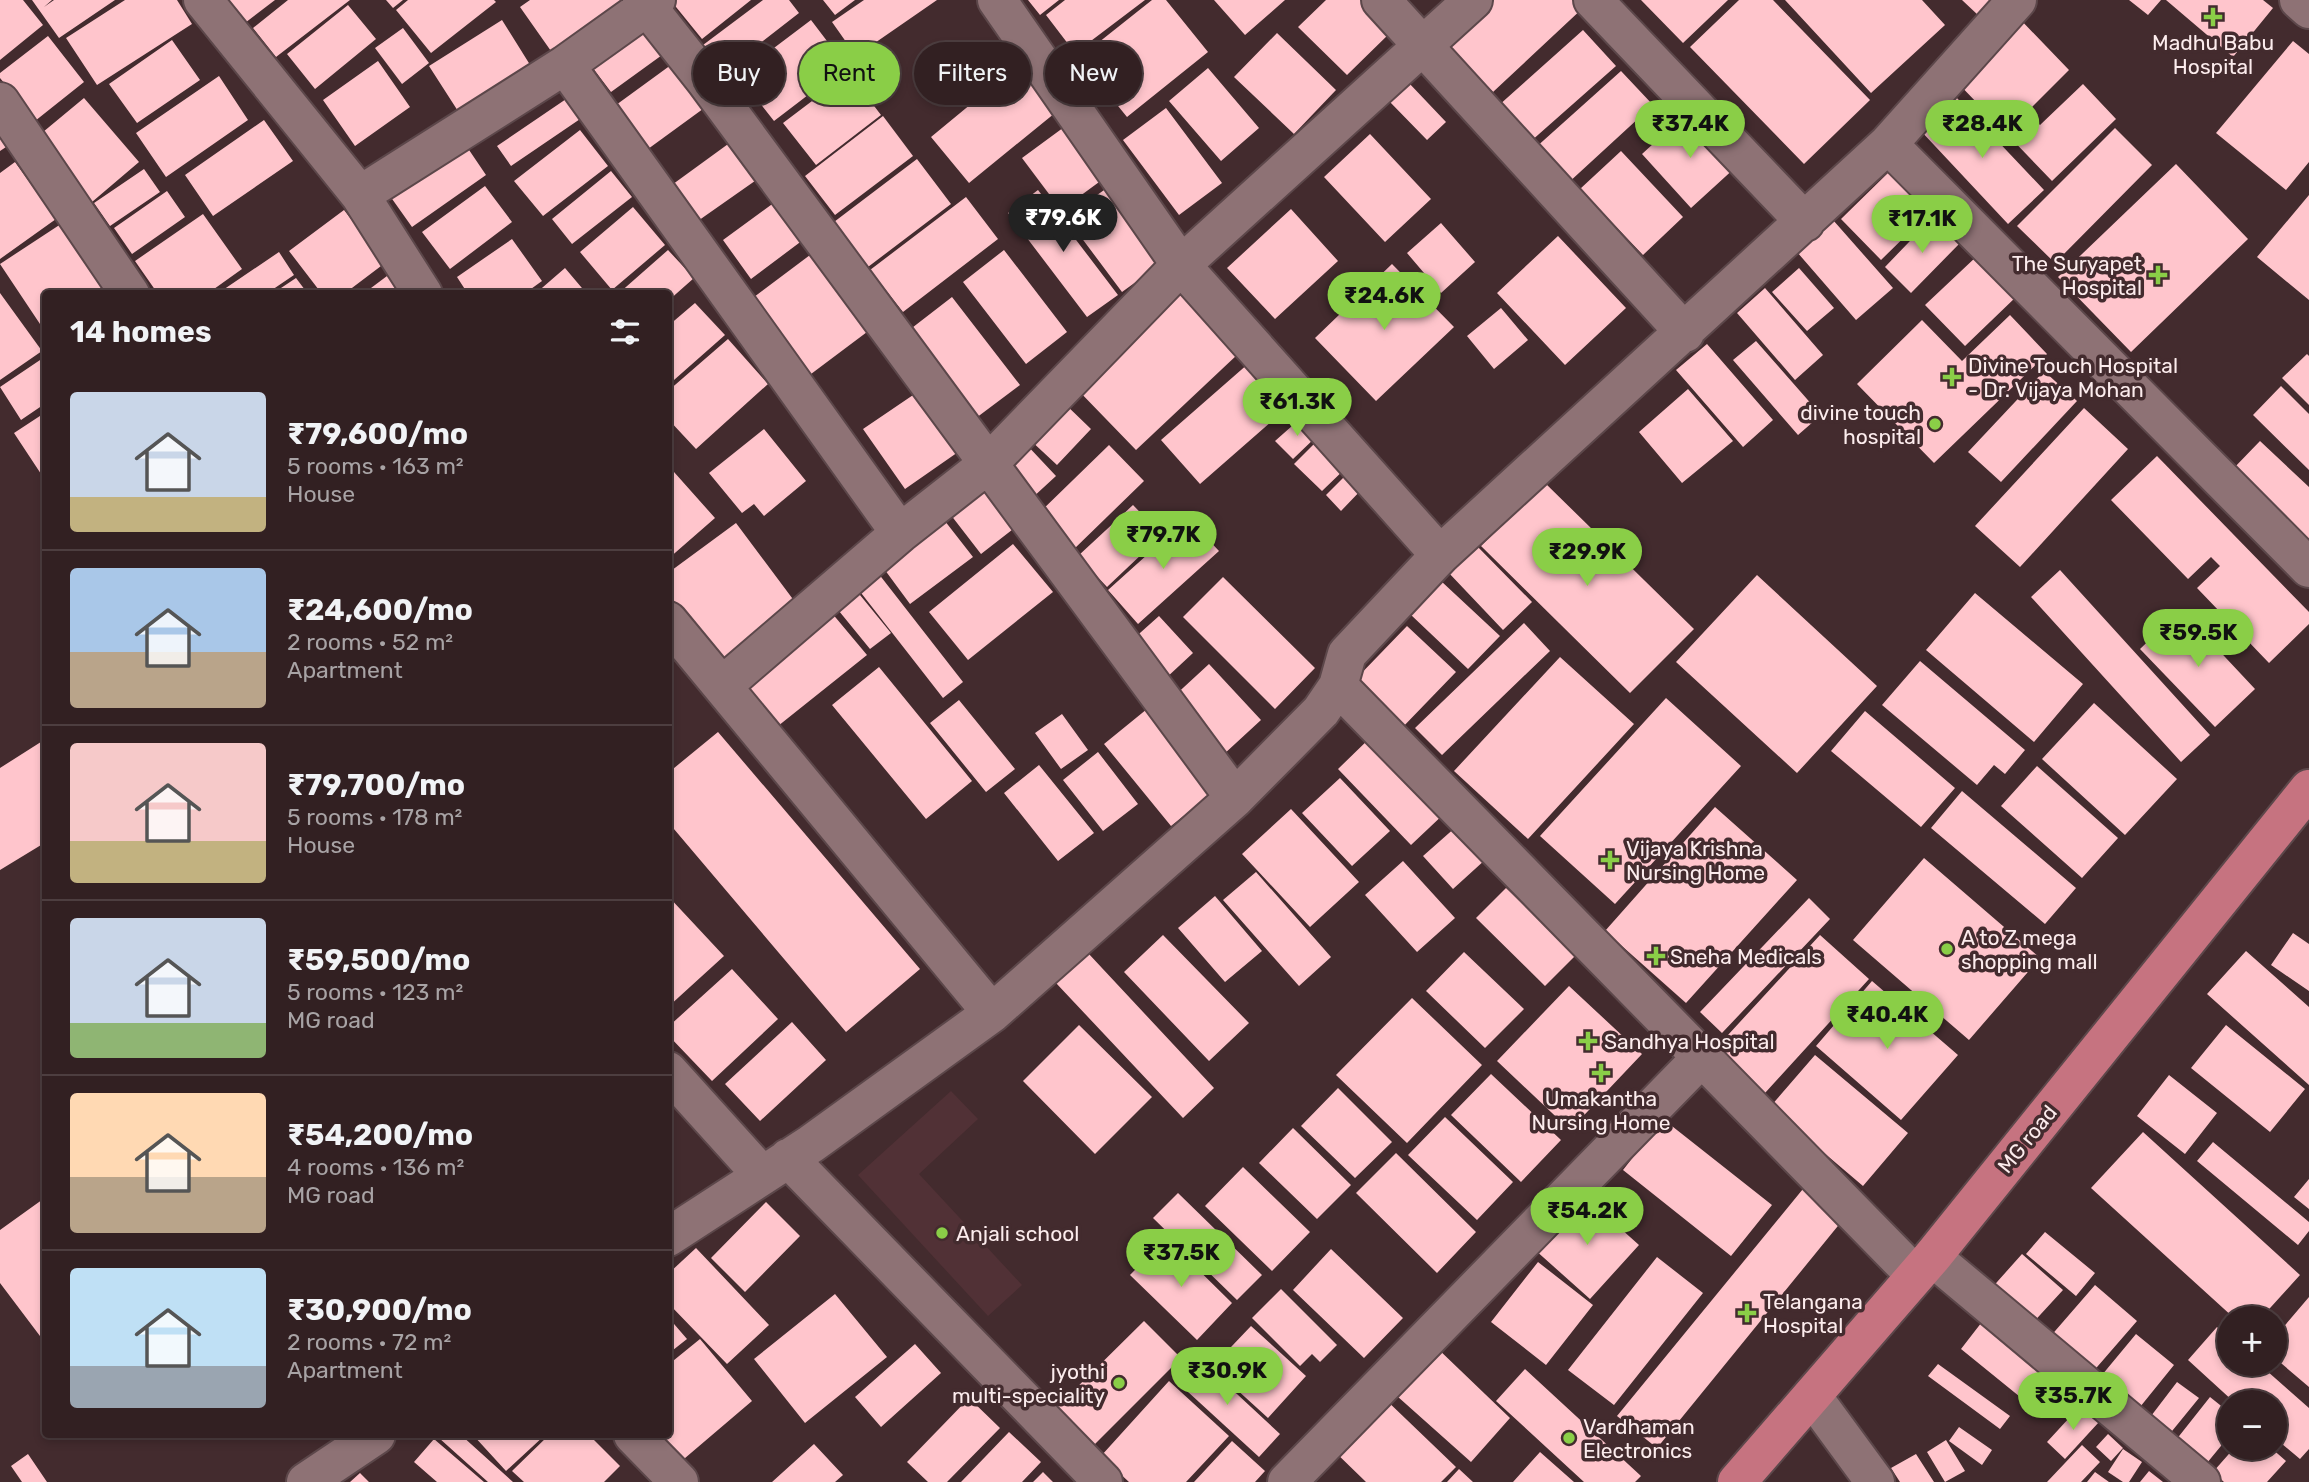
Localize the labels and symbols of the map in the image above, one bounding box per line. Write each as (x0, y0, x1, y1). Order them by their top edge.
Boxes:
marker: Madhu Babu Hospital (2203, 7, 2223, 27)
place label: Madhu Babu Hospital (2152, 30, 2274, 79)
pin: ₹37.4K (1633, 100, 1747, 160)
pin: ₹28.4K (1925, 100, 2039, 160)
pin: ₹79.6K (1006, 194, 1120, 254)
pin: ₹17.1K (1865, 196, 1979, 255)
place label: The Suryapet Hospital (2012, 251, 2142, 300)
marker: The Suryapet Hospital (2148, 265, 2168, 285)
pin: ₹24.6K (1327, 272, 1441, 332)
place label: Divine Touch Hospital - Dr. Vijaya Mohan (1968, 353, 2178, 402)
marker: Divine Touch Hospital - Dr. Vijaya Mohan (1942, 367, 1962, 387)
pin: ₹61.3K (1240, 378, 1354, 438)
place label: divine touch hospital (1800, 400, 1921, 449)
marker: divine touch hospital (1927, 416, 1943, 432)
pin: ₹79.7K (1106, 512, 1220, 571)
pin: ₹29.9K (1530, 528, 1644, 588)
pin: ₹59.5K (2141, 610, 2255, 669)
place label: Vijaya Krishna Nursing Home (1626, 836, 1765, 885)
marker: Vijaya Krishna Nursing Home (1600, 850, 1620, 870)
place label: A to Z mega shopping mall (1961, 925, 2098, 974)
marker: A to Z mega shopping mall (1939, 941, 1955, 957)
place label: Sneha Medicals (1670, 944, 1822, 969)
marker: Sneha Medicals (1648, 948, 1664, 964)
pin: ₹40.4K (1830, 992, 1944, 1051)
place label: Sandhya Hospital (1604, 1029, 1775, 1054)
marker: Sandhya Hospital (1578, 1031, 1598, 1051)
marker: Umakantha Nursing Home (1591, 1063, 1611, 1083)
place label: Umakantha Nursing Home (1532, 1086, 1670, 1135)
street label: MG road (1992, 1100, 2062, 1178)
pin: ₹54.2K (1530, 1188, 1644, 1247)
place label: Anjali school (956, 1221, 1079, 1246)
marker: Anjali school (934, 1225, 950, 1241)
pin: ₹37.5K (1124, 1230, 1238, 1289)
place label: Telangana Hospital (1763, 1289, 1863, 1338)
marker: Telangana Hospital (1737, 1303, 1757, 1323)
pin: ₹30.9K (1170, 1348, 1284, 1407)
place label: jyothi multi-speciality (952, 1359, 1105, 1408)
pin: ₹35.7K (2016, 1372, 2130, 1432)
marker: jyothi multi-speciality (1111, 1375, 1127, 1391)
place label: Vardhaman Electronics (1583, 1414, 1695, 1463)
marker: Vardhaman Electronics (1561, 1430, 1577, 1446)

